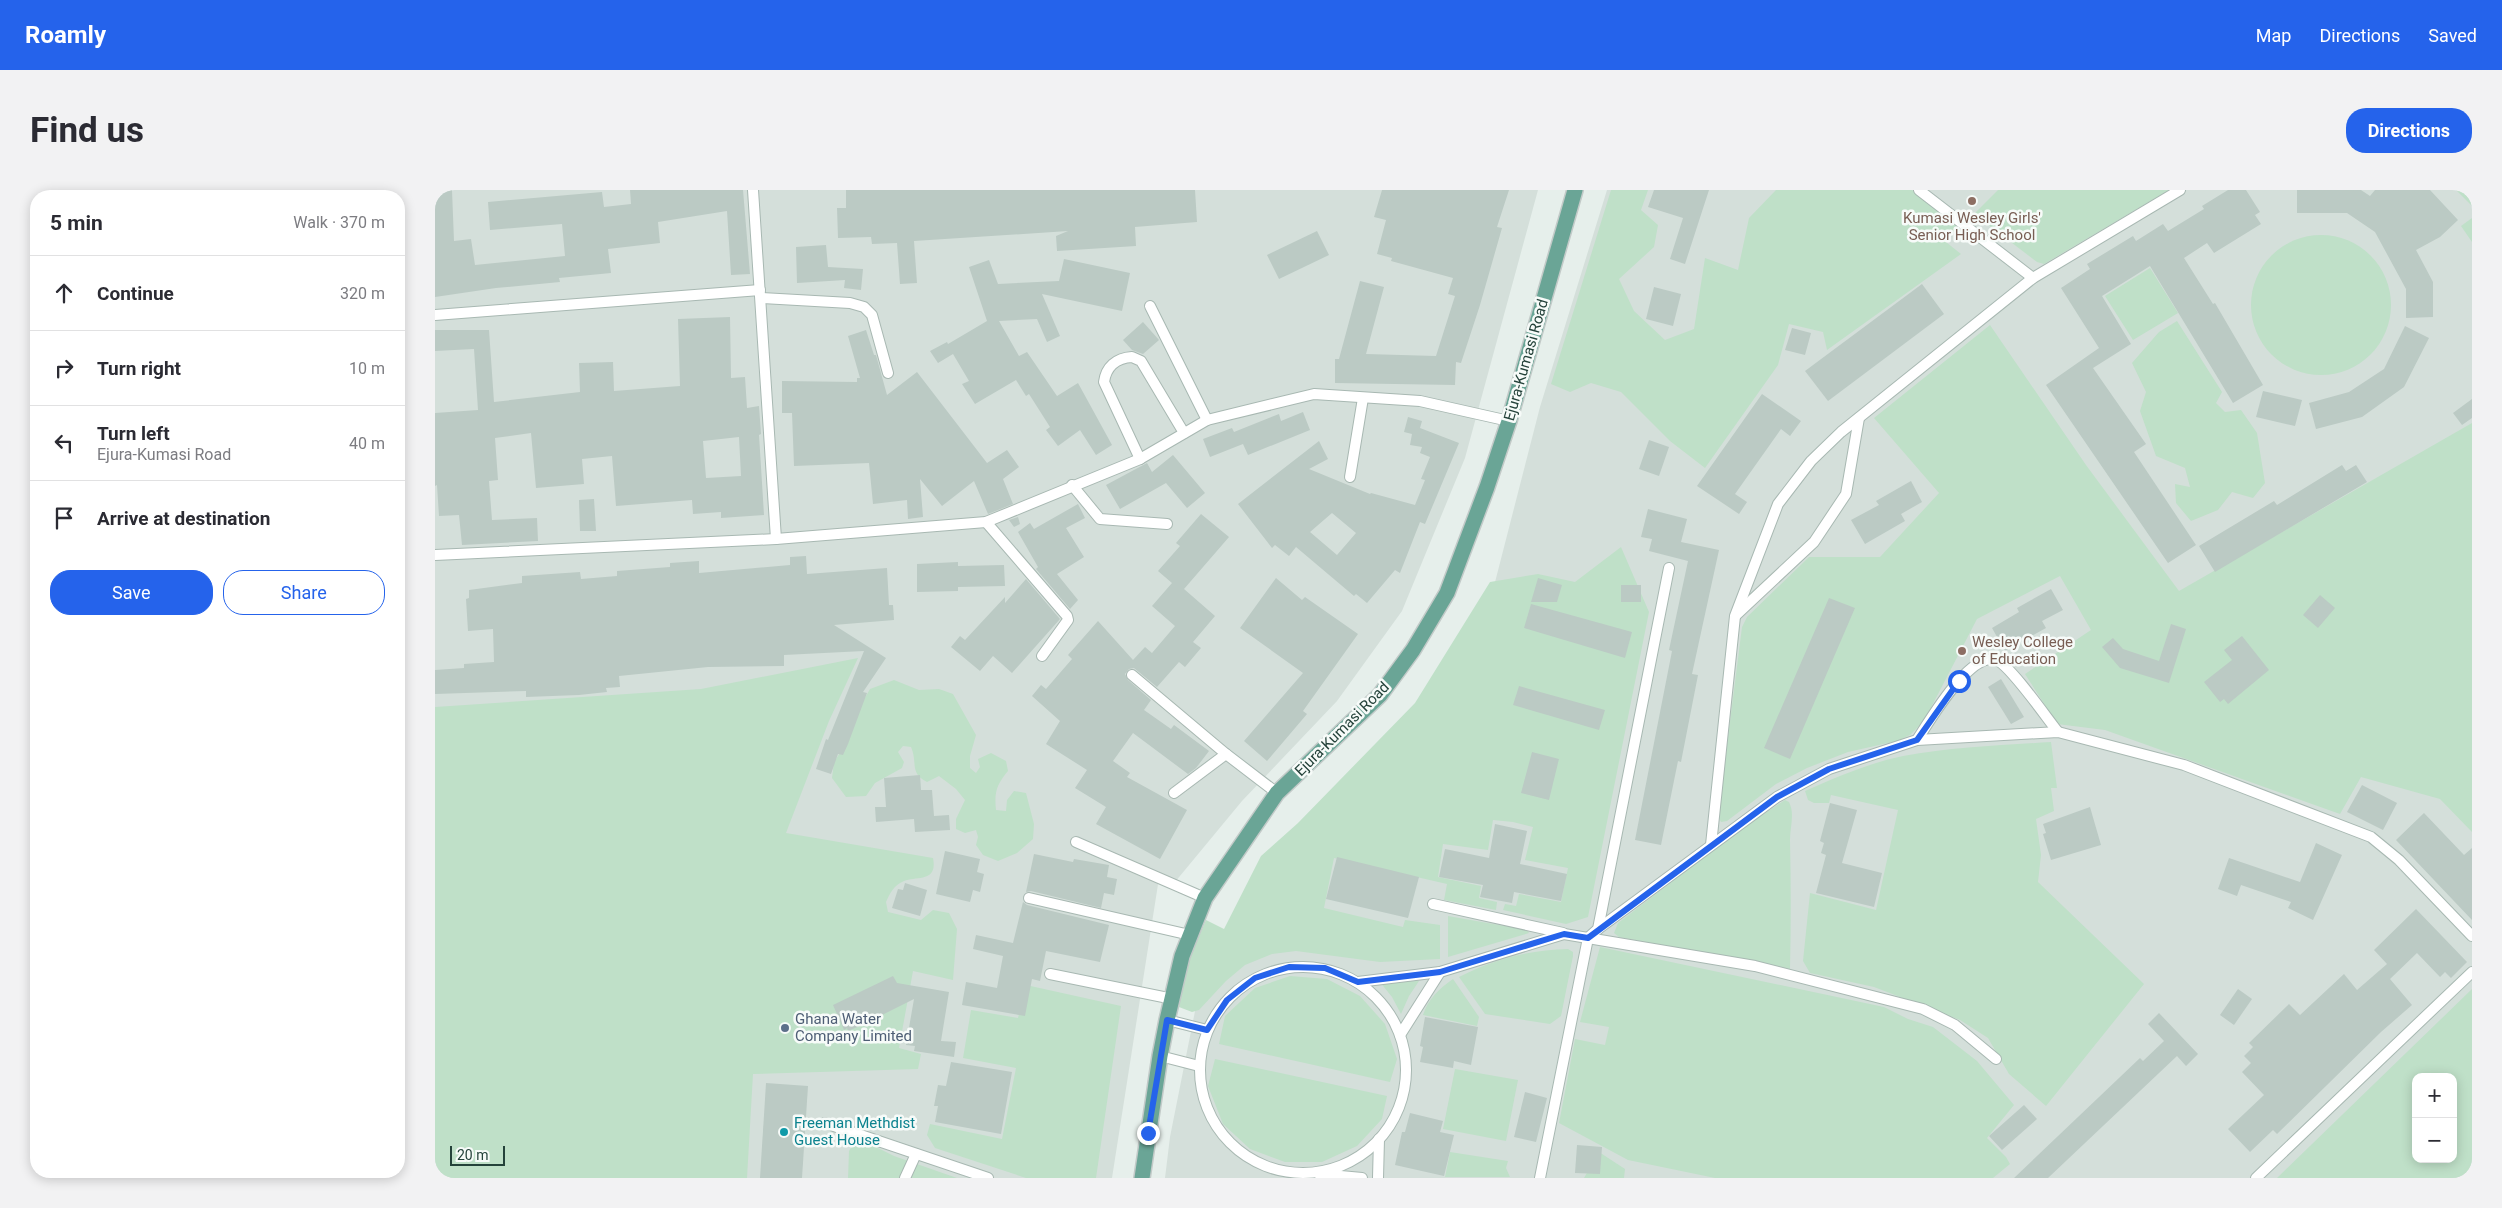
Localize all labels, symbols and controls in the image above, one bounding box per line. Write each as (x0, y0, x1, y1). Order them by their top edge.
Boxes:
text: Roamly (25, 21, 106, 49)
text: Map (2256, 25, 2291, 46)
text: Directions (2319, 25, 2400, 46)
text: Saved (2428, 25, 2477, 46)
button: Directions (2346, 108, 2472, 153)
text: Find us (30, 110, 144, 151)
marker: Kumasi Wesley Girls' Senior High School (1966, 195, 1978, 207)
place label: Kumasi Wesley Girls' Senior High School (1903, 209, 2041, 244)
text: 5 min (50, 211, 103, 235)
text: Walk · 370 m (293, 213, 385, 232)
icon: ahead (50, 279, 78, 307)
text: Continue (97, 282, 174, 305)
text: 320 m (340, 284, 385, 303)
street label: Ejura-Kumasi Road (1500, 297, 1552, 423)
icon: right (50, 354, 78, 382)
text: Turn right (97, 357, 181, 380)
text: 10 m (349, 359, 385, 378)
text: Turn left (97, 422, 170, 445)
icon: left (50, 429, 78, 457)
text: 40 m (349, 434, 385, 453)
text: Ejura-Kumasi Road (97, 445, 231, 464)
icon: arrive (50, 504, 78, 532)
text: Arrive at destination (97, 507, 270, 530)
button: Save (50, 570, 213, 615)
button: Share (223, 570, 385, 615)
place label: Wesley College of Education (1972, 633, 2073, 668)
marker: Wesley College of Education (1956, 645, 1968, 657)
route start (1948, 670, 1971, 693)
street label: Ejura-Kumasi Road (1291, 678, 1393, 780)
place label: Ghana Water Company Limited (795, 1010, 912, 1045)
marker: Ghana Water Company Limited (779, 1022, 791, 1034)
map controls (2412, 1073, 2457, 1163)
button: + (2412, 1073, 2457, 1118)
place label: Freeman Methdist Guest House (794, 1114, 915, 1149)
button: − (2412, 1118, 2457, 1163)
route end (1137, 1122, 1160, 1145)
marker: Freeman Methdist Guest House (778, 1126, 790, 1138)
scale bar (450, 1143, 505, 1166)
text: 20 m (457, 1147, 489, 1163)

